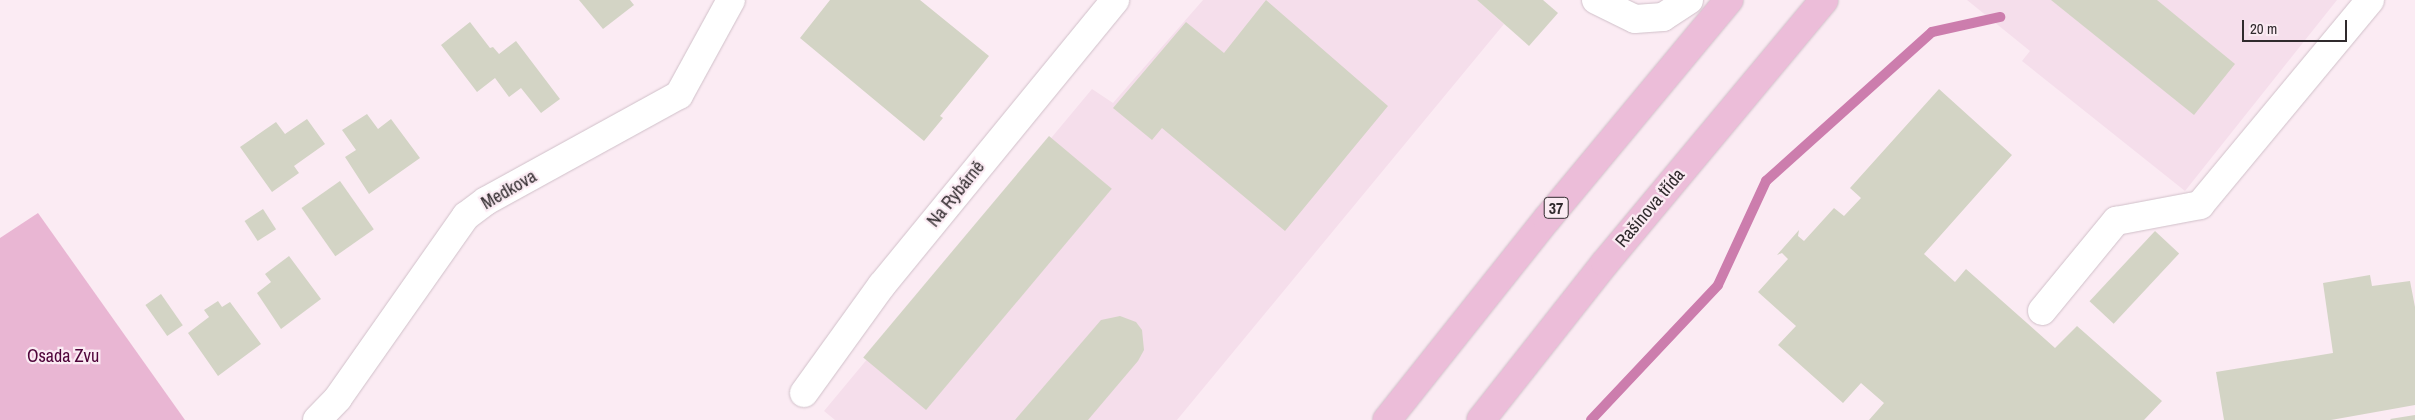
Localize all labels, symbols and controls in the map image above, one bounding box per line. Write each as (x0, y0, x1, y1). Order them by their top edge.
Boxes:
scale bar (2245, 10, 2350, 42)
text: 20 m (2250, 18, 2277, 39)
street label: Na Rybárně (923, 157, 989, 231)
street label: Rašínova třída (1611, 164, 1689, 252)
street label: Medkova (478, 166, 540, 214)
road number: 37 (1544, 194, 1568, 222)
park label: Osada Zvu (27, 345, 99, 367)

